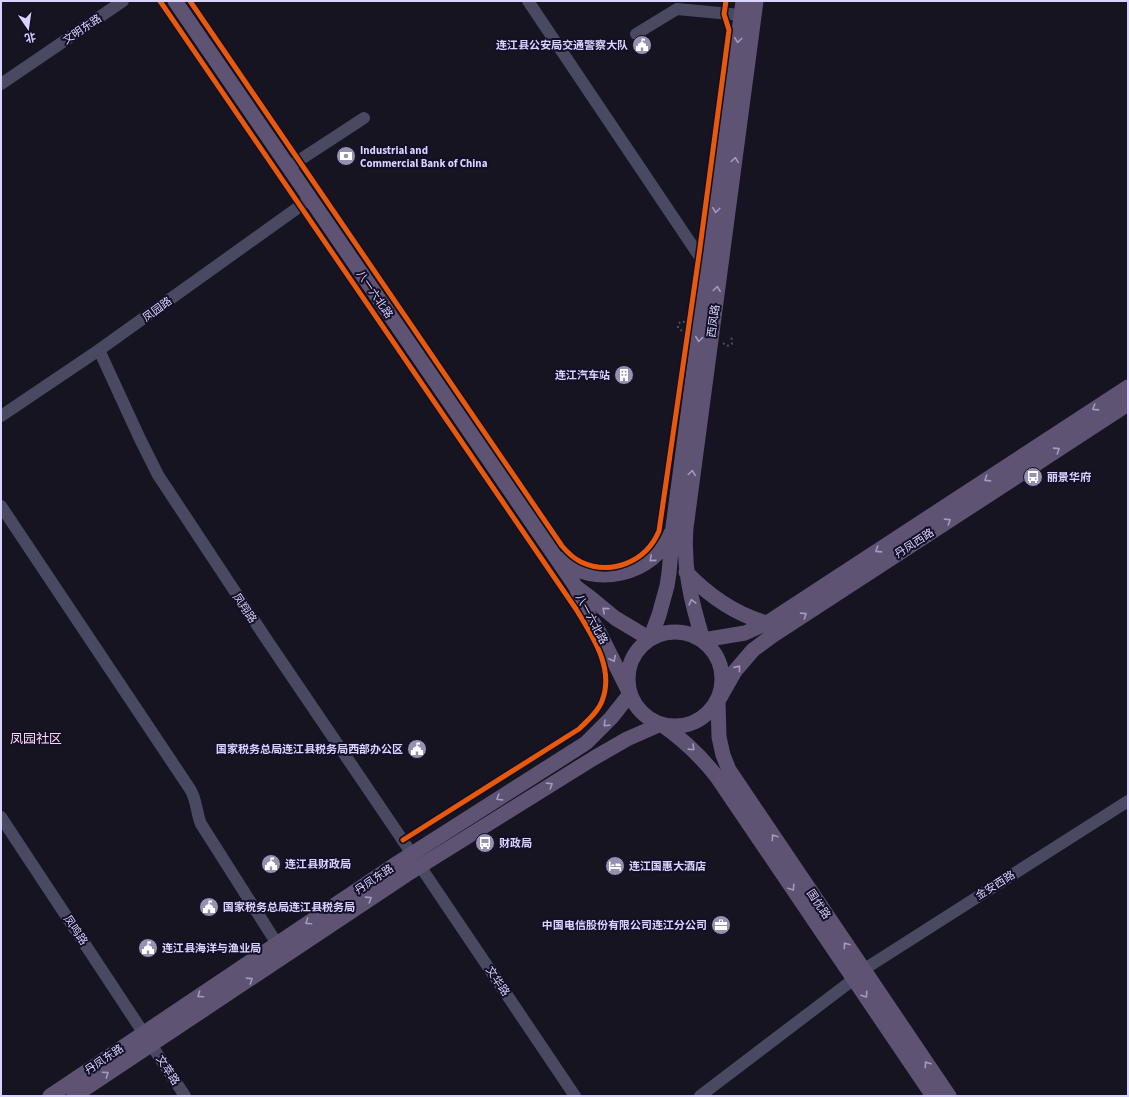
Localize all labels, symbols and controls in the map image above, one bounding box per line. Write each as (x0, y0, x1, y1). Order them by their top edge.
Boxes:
north arrow (8, 8, 48, 48)
street label: 文明东路 (60, 11, 105, 48)
text: 北 (23, 29, 37, 46)
public building icon: 连江县公安局交通警察大队 (631, 34, 653, 56)
one-way arrow (734, 37, 743, 43)
place label: 连江县公安局交通警察大队 (496, 38, 628, 53)
place label: Industrial and Commercial Bank of China (360, 143, 488, 171)
bank icon: Industrial and Commercial Bank of China (335, 145, 357, 167)
one-way arrow (730, 157, 739, 163)
one-way arrow (712, 207, 721, 213)
street label: 八一六北路 (353, 267, 396, 321)
one-way arrow (712, 286, 721, 292)
street label: 凤园路 (140, 294, 175, 325)
street label: 西凤路 (704, 304, 723, 338)
one-way arrow (695, 336, 704, 342)
building icon: 连江汽车站 (613, 364, 635, 386)
place label: 连江汽车站 (555, 368, 610, 383)
one-way arrow (1092, 403, 1099, 411)
one-way arrow (1053, 447, 1060, 455)
bus stop icon: 丽景华府 (1022, 466, 1044, 488)
one-way arrow (687, 470, 696, 477)
place label: 丽景华府 (1047, 470, 1091, 485)
one-way arrow (984, 474, 991, 481)
one-way arrow (944, 518, 951, 526)
street label: 丹凤西路 (892, 525, 937, 562)
one-way arrow (875, 545, 882, 553)
one-way arrow (649, 554, 656, 561)
street label: 凤翔路 (229, 590, 260, 626)
street label: 八一六北路 (572, 591, 611, 647)
one-way arrow (689, 599, 697, 606)
one-way arrow (603, 607, 610, 614)
one-way arrow (800, 612, 807, 620)
one-way arrow (608, 655, 616, 662)
one-way arrow (734, 665, 741, 672)
one-way arrow (603, 719, 611, 727)
district label: 凤园社区 (10, 730, 62, 748)
public building icon: 国家税务总局连江县税务局西部办公区 (406, 738, 428, 760)
place label: 国家税务总局连江县税务局西部办公区 (216, 742, 403, 757)
one-way arrow (687, 743, 695, 751)
one-way arrow (546, 783, 553, 790)
one-way arrow (496, 793, 503, 801)
bus stop icon: 财政局 (474, 832, 496, 854)
one-way arrow (771, 834, 778, 841)
place label: 财政局 (499, 836, 532, 851)
public building icon: 连江县财政局 (260, 853, 282, 875)
hotel icon: 连江国惠大酒店 (604, 855, 626, 877)
place label: 连江县财政局 (285, 857, 351, 872)
place label: 连江国惠大酒店 (629, 859, 706, 874)
street label: 丹凤东路 (352, 861, 397, 898)
street label: 金安西路 (973, 867, 1018, 903)
one-way arrow (787, 884, 795, 891)
street label: 国优路 (803, 886, 834, 922)
public building icon: 国家税务总局连江县税务局 (198, 896, 220, 918)
one-way arrow (365, 896, 372, 904)
place label: 国家税务总局连江县税务局 (223, 900, 355, 915)
street label: 凤鸣路 (60, 912, 91, 948)
office icon: 中国电信股份有限公司连江分公司 (710, 914, 732, 936)
one-way arrow (305, 917, 312, 925)
place label: 中国电信股份有限公司连江分公司 (542, 918, 707, 933)
public building icon: 连江县海洋与渔业局 (137, 937, 159, 959)
place label: 连江县海洋与渔业局 (162, 941, 261, 956)
one-way arrow (843, 942, 851, 949)
street label: 文华路 (482, 963, 513, 999)
one-way arrow (246, 977, 253, 985)
one-way arrow (197, 990, 204, 997)
one-way arrow (860, 991, 867, 998)
street label: 丹凤东路 (82, 1041, 127, 1078)
street label: 文萃路 (152, 1052, 183, 1088)
one-way arrow (924, 1061, 932, 1068)
one-way arrow (102, 1071, 109, 1079)

